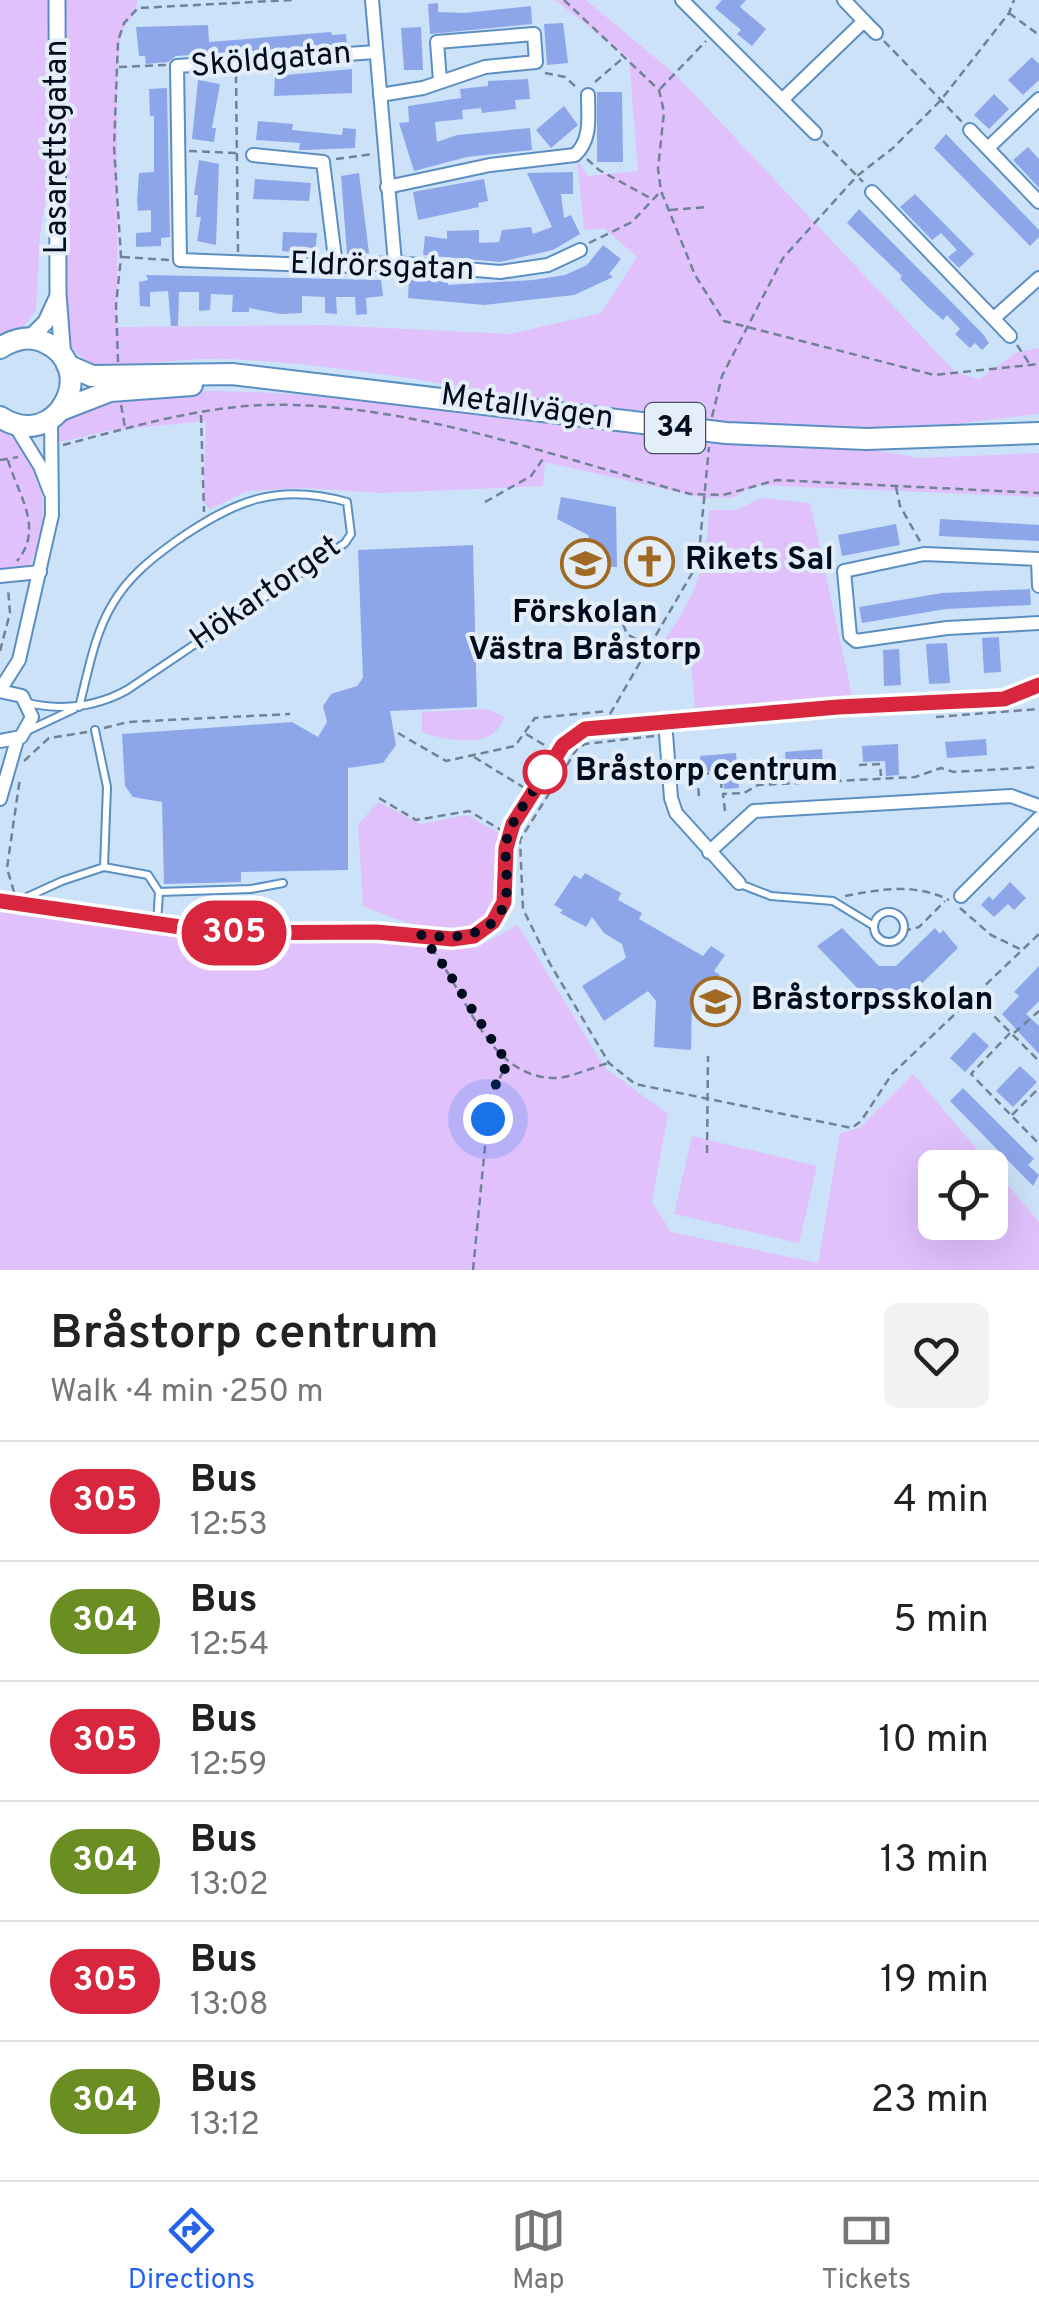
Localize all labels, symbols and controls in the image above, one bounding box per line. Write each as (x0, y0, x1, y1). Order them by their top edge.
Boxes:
street label: Sköldgatan (189, 34, 353, 88)
street label: Lasarettsgatan (38, 40, 78, 254)
street label: Eldrörsgatan (289, 245, 475, 291)
street label: Metallvägen (438, 376, 616, 440)
road number: 34 (645, 403, 705, 453)
street label: Hökartorget (183, 528, 349, 660)
church icon: Rikets Sal (624, 535, 676, 587)
school or university icon: Förskolan Västra Bråstorp (559, 538, 611, 590)
place label: Rikets Sal (685, 541, 834, 581)
place label: Förskolan Västra Bråstorp (468, 594, 702, 671)
marker: Bråstorp centrum (524, 751, 566, 793)
place label: Bråstorp centrum (575, 752, 838, 792)
line badge: 305 (176, 900, 292, 966)
text: 305 (202, 911, 266, 955)
school or university icon: Bråstorpsskolan (690, 975, 742, 1027)
place label: Bråstorpsskolan (751, 981, 994, 1021)
your location (463, 1094, 513, 1144)
map controls (918, 1150, 1008, 1240)
button: locate (918, 1150, 1008, 1240)
button: heart (884, 1303, 989, 1408)
text: Bråstorp centrum (50, 1305, 439, 1365)
text: Walk · 4 min · 250 m (50, 1373, 324, 1413)
text: Bus (190, 1457, 257, 1506)
text: 4 min (893, 1477, 989, 1526)
text: 305 (73, 1479, 137, 1523)
text: 12:53 (190, 1506, 268, 1546)
text: Bus (190, 1577, 257, 1626)
text: 5 min (893, 1597, 989, 1646)
text: 304 (72, 1599, 138, 1643)
text: 12:54 (190, 1626, 269, 1666)
text: Bus (190, 1697, 257, 1746)
text: 10 min (878, 1717, 989, 1766)
text: 305 (73, 1719, 137, 1763)
text: 12:59 (190, 1746, 267, 1786)
text: Bus (190, 1817, 257, 1866)
text: 13 min (880, 1837, 989, 1886)
text: 304 (72, 1839, 138, 1883)
text: 13:02 (190, 1866, 269, 1906)
text: Bus (190, 1937, 257, 1986)
text: 19 min (880, 1957, 989, 2006)
text: 305 (73, 1959, 137, 2003)
text: 13:08 (190, 1986, 269, 2026)
text: Bus (190, 2057, 257, 2106)
text: 23 min (871, 2077, 989, 2126)
text: 304 (72, 2079, 138, 2123)
text: 13:12 (190, 2106, 260, 2146)
tab: Directions (128, 2203, 255, 2299)
tab: Map (511, 2203, 566, 2299)
tab: Tickets (821, 2203, 911, 2299)

